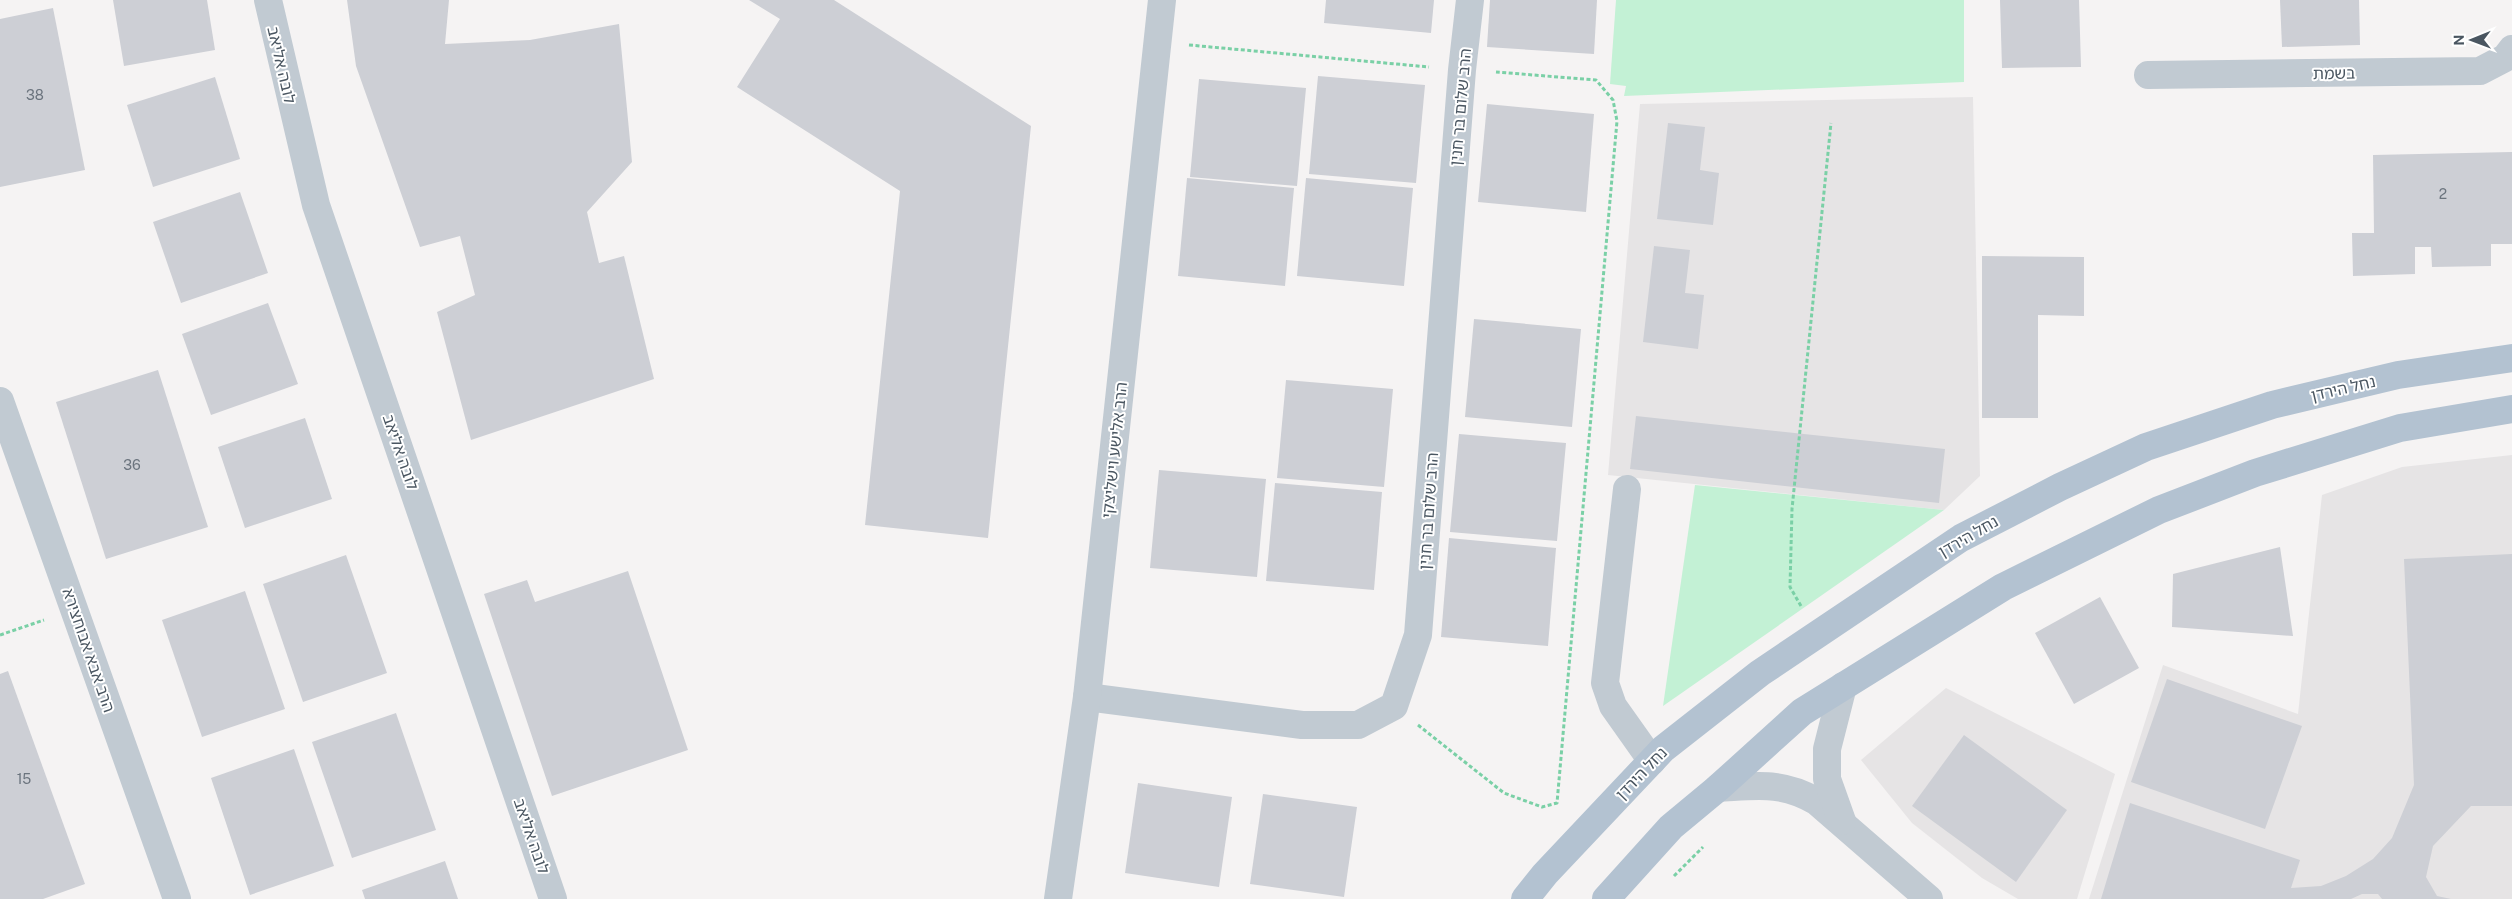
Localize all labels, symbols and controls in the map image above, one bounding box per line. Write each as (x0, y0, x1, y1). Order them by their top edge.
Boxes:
north arrow (2447, 15, 2497, 65)
street label: לובה אליאב (263, 25, 300, 105)
text: N (2451, 35, 2467, 46)
street label: הרב שלום בר חנין (1446, 48, 1475, 167)
street label: בשמת (2313, 64, 2355, 83)
house number: 38 (26, 87, 44, 103)
house number: 2 (2439, 186, 2447, 202)
street label: נחל הירדן (2309, 372, 2377, 405)
street label: הרב אלישע וישליצקי (1098, 381, 1131, 519)
street label: לובה אליאב (379, 412, 422, 492)
street label: הרב שלום בר חנין (1415, 452, 1442, 570)
house number: 36 (123, 457, 141, 473)
street label: נחל הירדן (1935, 512, 2001, 561)
street label: הרב אבא אבוחצירא (58, 586, 119, 715)
street label: נחל הירדן (1612, 743, 1671, 804)
house number: 15 (17, 771, 31, 787)
street label: לובה אליאב (510, 796, 553, 876)

